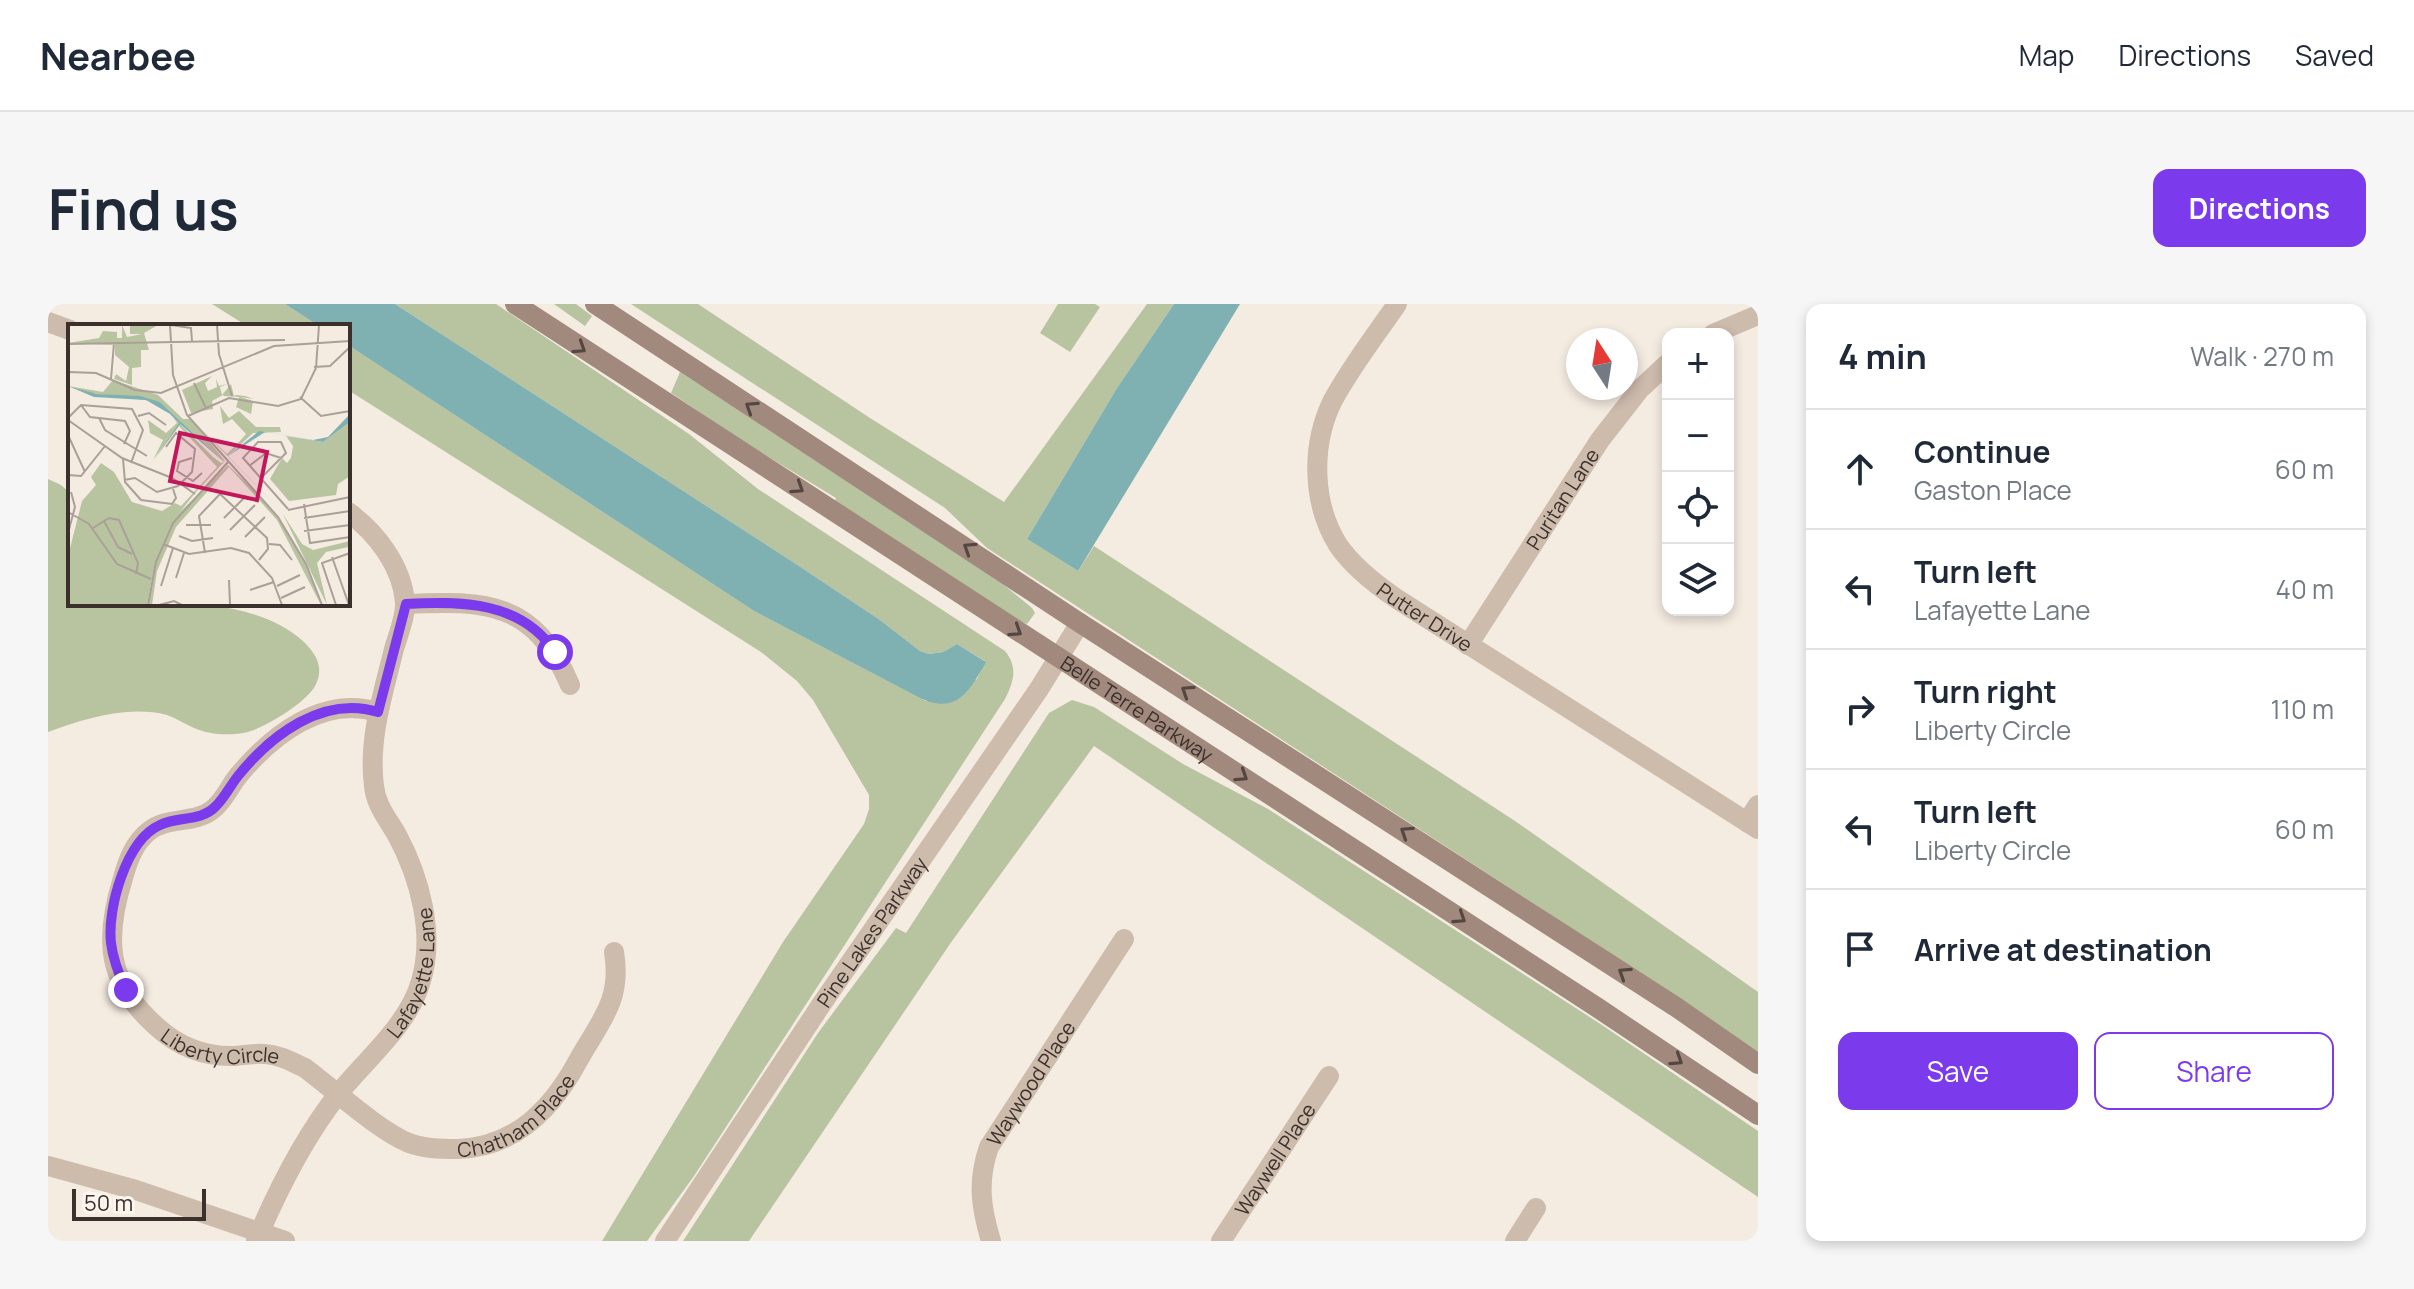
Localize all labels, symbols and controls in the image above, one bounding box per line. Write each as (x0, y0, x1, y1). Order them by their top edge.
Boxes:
text: Nearbee (40, 29, 196, 81)
text: Map (2019, 36, 2074, 74)
text: Directions (2118, 36, 2251, 74)
text: Saved (2295, 36, 2374, 74)
button: Directions (2153, 169, 2366, 247)
text: Find us (48, 170, 239, 247)
inset map (68, 324, 350, 606)
north arrow (1566, 328, 1638, 400)
map controls (1662, 328, 1734, 616)
button: + (1662, 328, 1734, 400)
text: 4 min (1838, 333, 1927, 379)
one-way arrow (571, 338, 585, 353)
text: Walk · 270 m (2190, 338, 2334, 374)
button: − (1662, 400, 1734, 472)
one-way arrow (745, 402, 760, 417)
text: Continue (1914, 431, 2050, 472)
street label: Puritan Lane (1520, 443, 1605, 555)
icon: ahead (1838, 447, 1882, 491)
text: 60 m (2275, 451, 2334, 487)
button: locate (1662, 472, 1734, 544)
text: Gaston Place (1914, 472, 2072, 508)
one-way arrow (790, 479, 804, 494)
one-way arrow (963, 543, 978, 558)
button: layers (1662, 544, 1734, 616)
text: Turn left (1914, 551, 2037, 592)
icon: left (1838, 567, 1882, 611)
text: 40 m (2276, 571, 2334, 607)
street label: Putter Drive (1372, 576, 1478, 657)
text: Lafayette Lane (1914, 592, 2091, 628)
one-way arrow (1007, 621, 1021, 636)
route start (537, 634, 573, 670)
street label: Belle Terre Parkway (1056, 649, 1219, 768)
text: Turn right (1914, 671, 2057, 712)
one-way arrow (1182, 685, 1196, 700)
icon: right (1838, 687, 1882, 731)
text: 110 m (2271, 691, 2334, 727)
text: Liberty Circle (1914, 712, 2071, 748)
one-way arrow (1233, 767, 1248, 782)
text: Turn left (1914, 791, 2037, 832)
icon: left (1838, 807, 1882, 851)
text: 60 m (2275, 811, 2334, 847)
one-way arrow (1400, 827, 1414, 842)
text: Liberty Circle (1914, 832, 2071, 868)
street label: Pine Lakes Parkway (810, 851, 933, 1012)
street label: Lafayette Lane (380, 906, 440, 1043)
one-way arrow (1451, 908, 1466, 923)
icon: arrive (1838, 927, 1882, 971)
text: Arrive at destination (1914, 929, 2212, 970)
one-way arrow (1618, 968, 1633, 983)
route end (108, 972, 144, 1008)
street label: Waywood Place (980, 1015, 1081, 1151)
street label: Liberty Circle (156, 1022, 282, 1070)
button: Save (1838, 1032, 2078, 1110)
button: Share (2094, 1032, 2334, 1110)
one-way arrow (1669, 1051, 1683, 1066)
street label: Chatham Place (456, 1069, 581, 1163)
street label: Waywell Place (1228, 1098, 1321, 1220)
scale bar (72, 1185, 206, 1221)
text: 50 m (84, 1188, 133, 1218)

